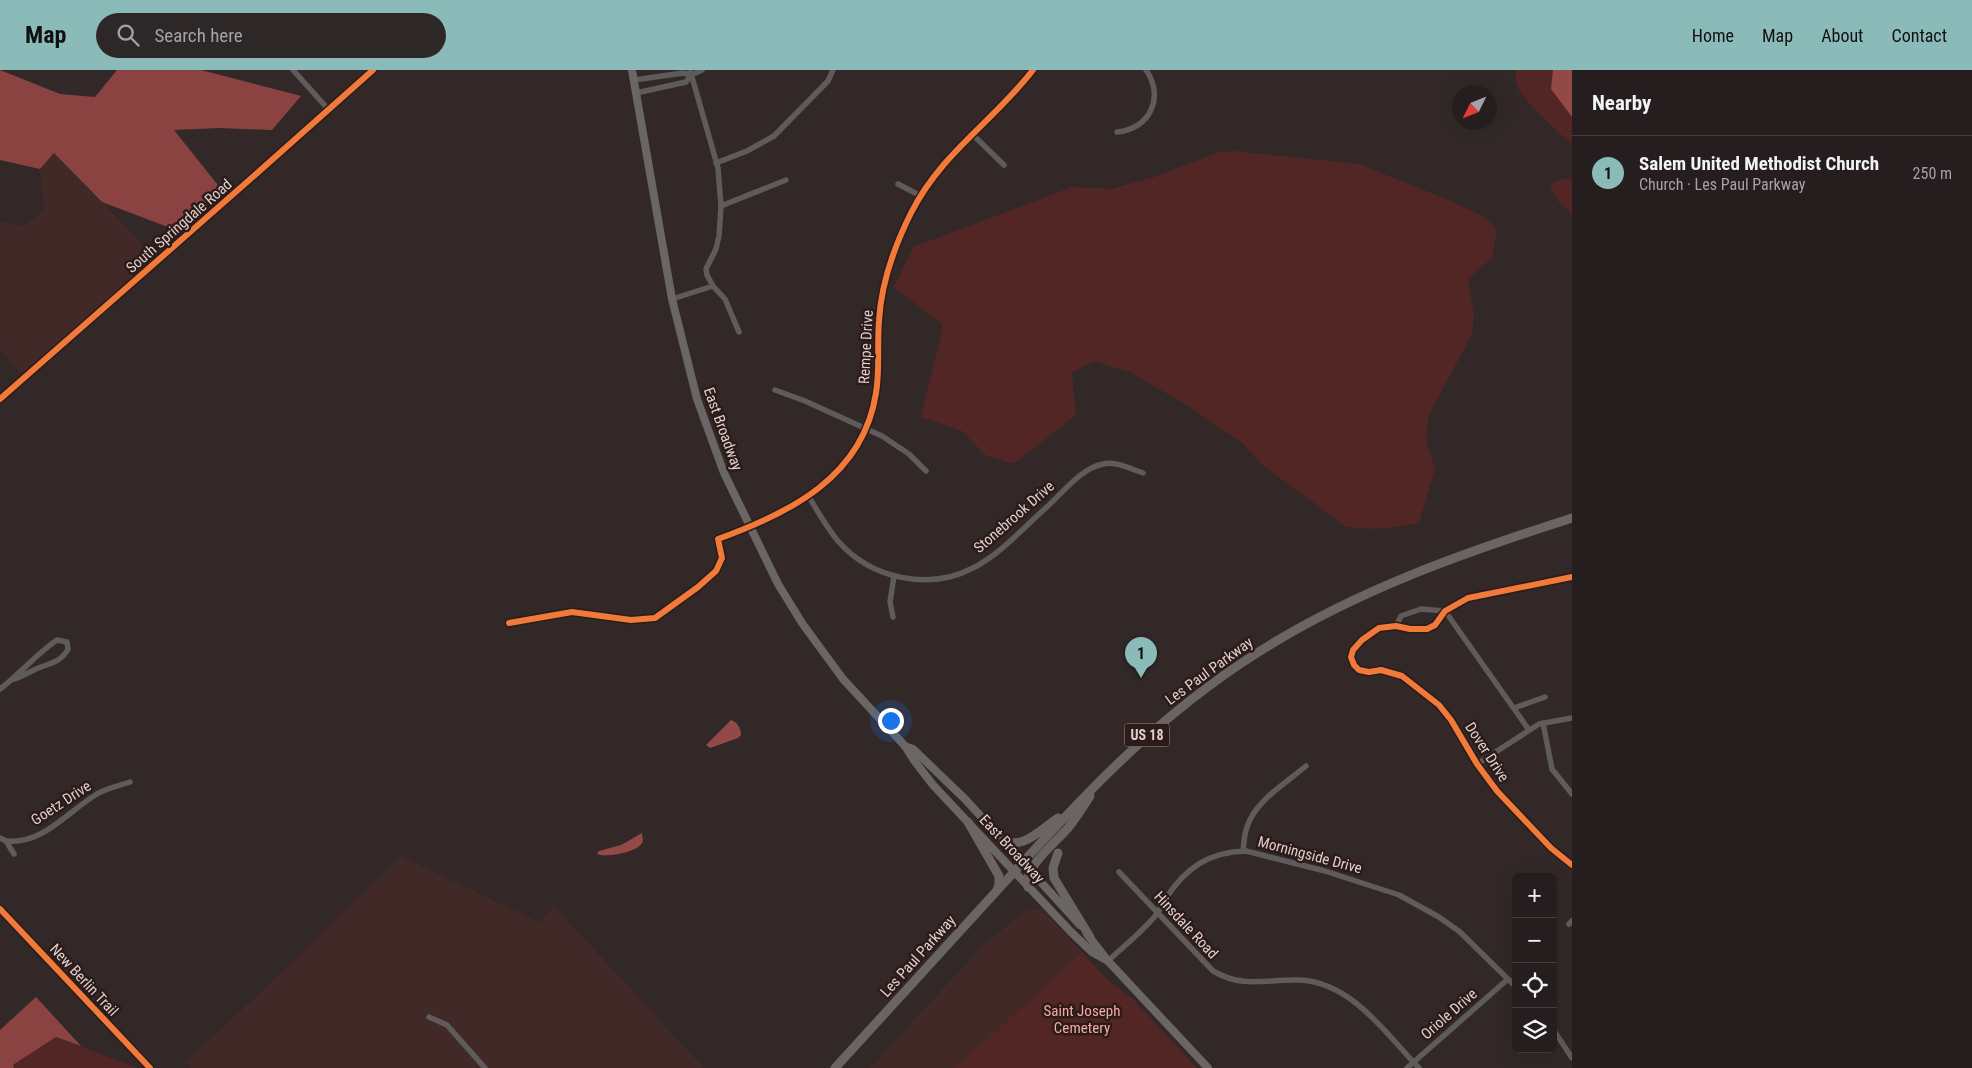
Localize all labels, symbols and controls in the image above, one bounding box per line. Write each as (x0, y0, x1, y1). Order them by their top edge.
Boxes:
search box (96, 13, 446, 58)
text: Map (25, 21, 66, 49)
icon: search (114, 21, 142, 49)
text: Search here (154, 24, 243, 47)
text: Home (1692, 25, 1734, 46)
text: Map (1762, 25, 1793, 46)
text: About (1821, 25, 1863, 46)
text: Contact (1891, 25, 1947, 46)
north arrow (1452, 85, 1497, 130)
text: Nearby (1592, 91, 1651, 115)
text: Salem United Methodist Church (1639, 152, 1879, 175)
text: 1 (1604, 164, 1612, 183)
text: 250 m (1913, 164, 1952, 183)
street label: South Springdale Road (122, 175, 236, 277)
text: Church · Les Paul Parkway (1639, 175, 1805, 194)
street label: Rempe Drive (855, 310, 877, 384)
street label: East Broadway (700, 385, 746, 473)
street label: Stonebrook Drive (970, 477, 1058, 557)
street label: Les Paul Parkway (1162, 633, 1256, 709)
pin: 1 (1125, 637, 1157, 678)
your location (878, 708, 904, 734)
street label: Dover Drive (1461, 719, 1513, 785)
road number: US 18 (1124, 724, 1170, 746)
street label: Goetz Drive (28, 777, 94, 829)
street label: East Broadway (976, 811, 1048, 887)
street label: Morningside Drive (1256, 832, 1364, 878)
map controls (1512, 873, 1557, 1053)
button: + (1512, 873, 1557, 918)
street label: Hinsdale Road (1150, 888, 1222, 962)
street label: Les Paul Parkway (877, 911, 959, 1001)
button: − (1512, 918, 1557, 963)
street label: New Berlin Trail (46, 940, 122, 1020)
button: locate (1512, 963, 1557, 1008)
street label: Oriole Drive (1417, 985, 1481, 1043)
park label: Saint Joseph Cemetery (1044, 1002, 1120, 1037)
button: layers (1512, 1008, 1557, 1053)

